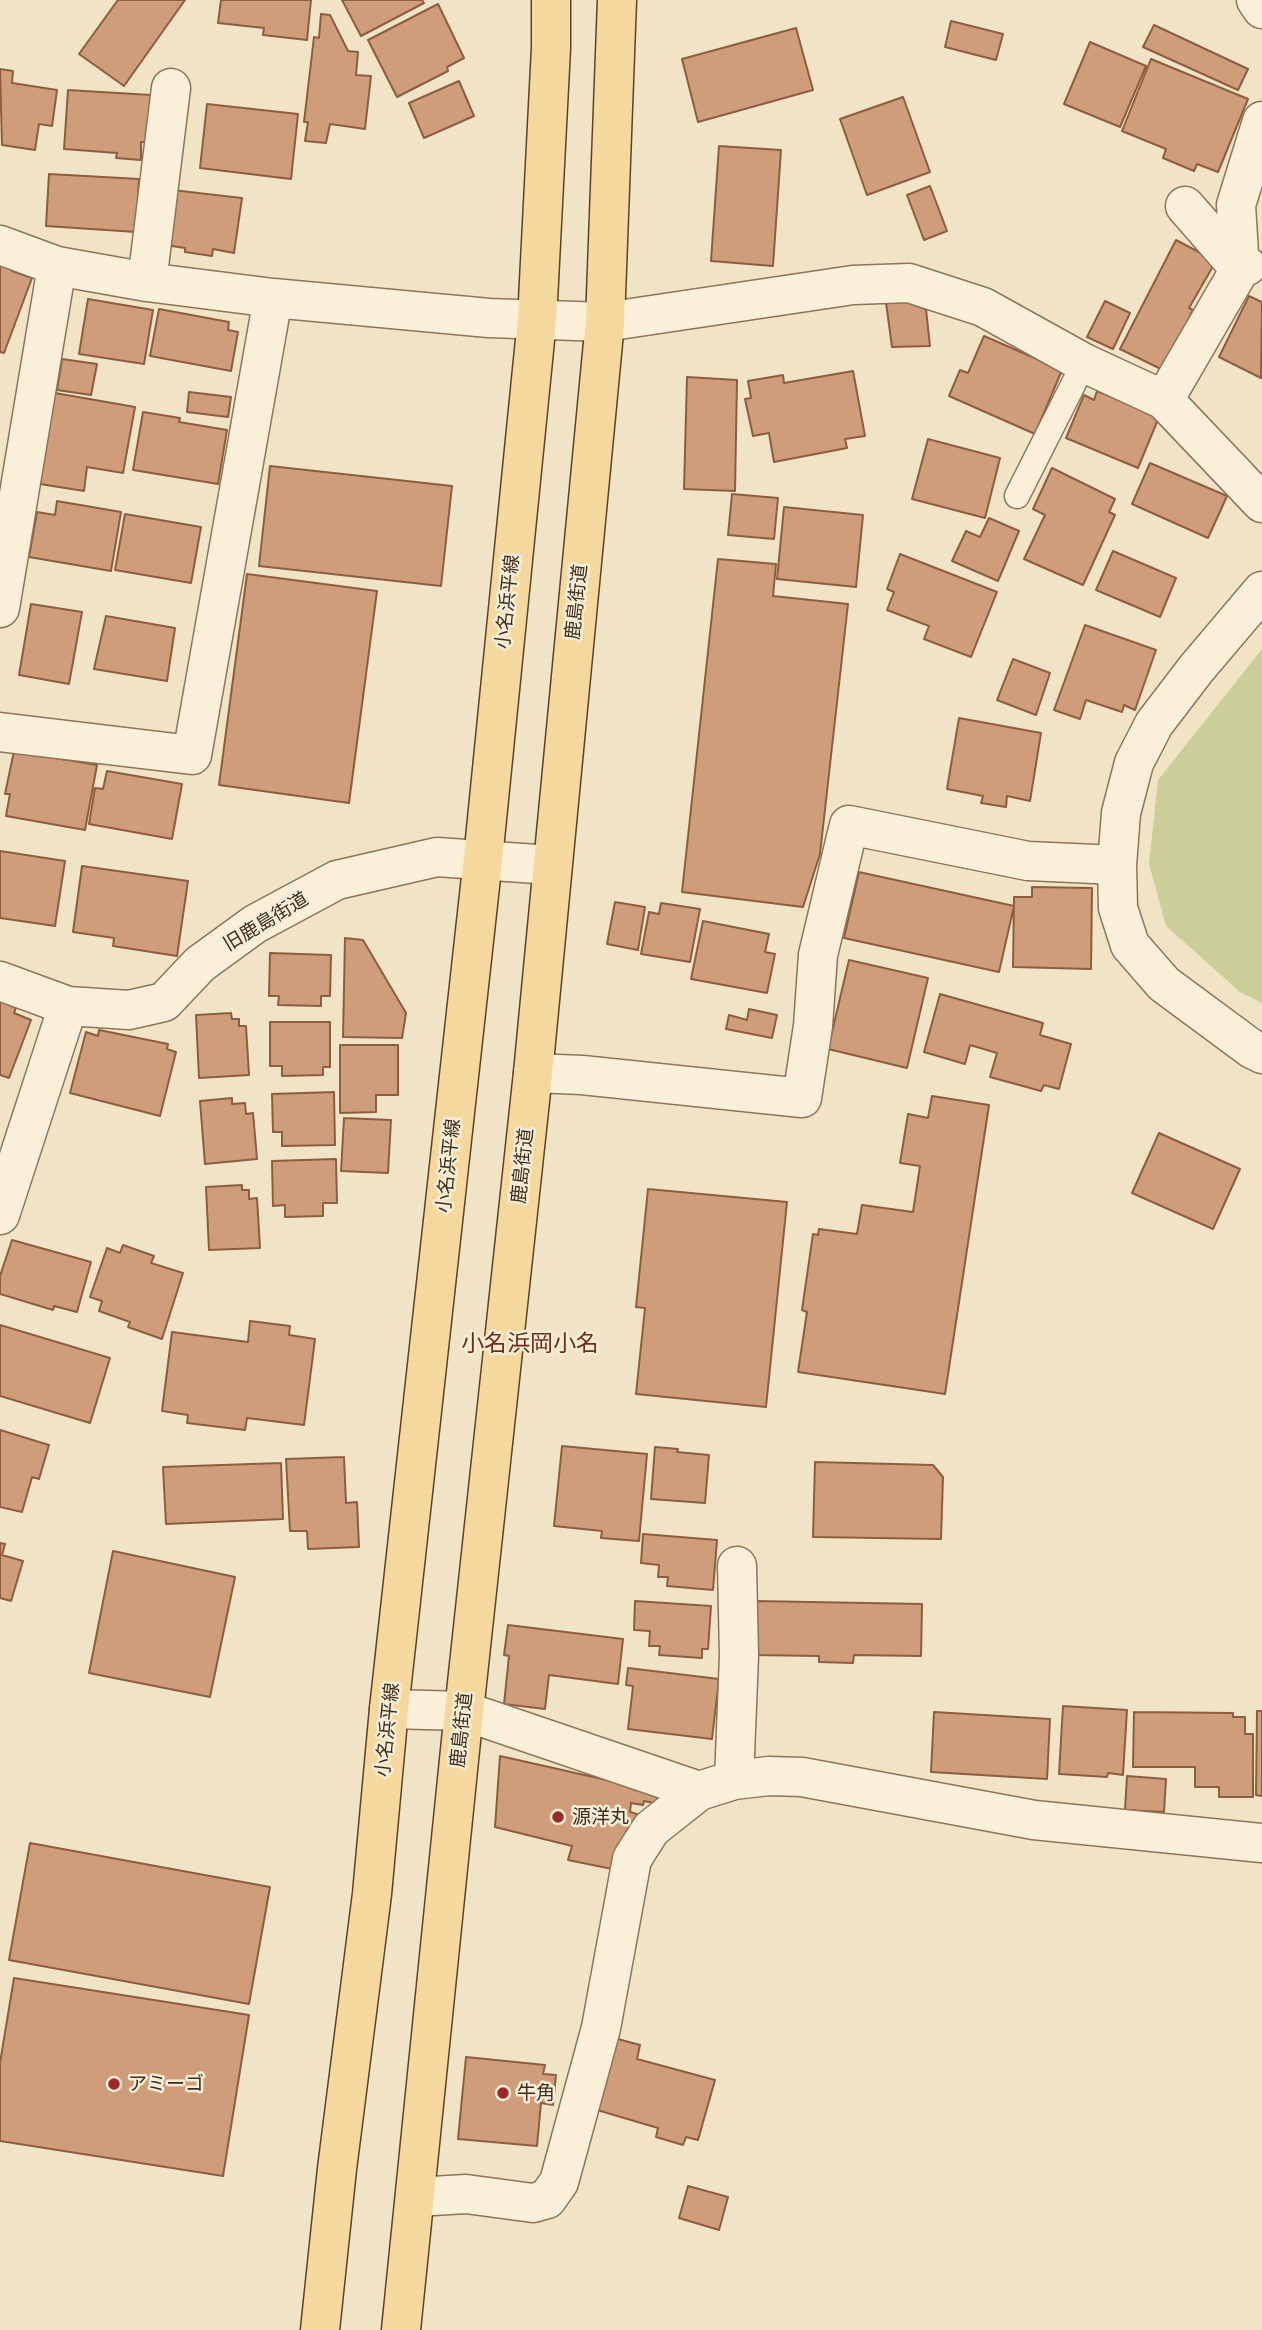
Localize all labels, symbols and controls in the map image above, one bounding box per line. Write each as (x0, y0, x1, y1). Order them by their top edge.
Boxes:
street label: 小名浜平線 (492, 554, 524, 650)
street label: 鹿島街道 (562, 563, 592, 641)
street label: 旧鹿島街道 (219, 888, 313, 956)
street label: 小名浜平線 (433, 1118, 465, 1214)
street label: 鹿島街道 (508, 1127, 538, 1205)
district label: 小名浜岡小名 (461, 1330, 599, 1358)
street label: 小名浜平線 (372, 1682, 404, 1778)
street label: 鹿島街道 (447, 1691, 477, 1769)
place label: 源洋丸 (572, 1806, 629, 1828)
marker: 源洋丸 (550, 1809, 566, 1825)
place label: アミーゴ (128, 2073, 204, 2095)
marker: アミーゴ (106, 2076, 122, 2092)
place label: 牛角 (517, 2082, 555, 2104)
marker: 牛角 (495, 2085, 511, 2101)

